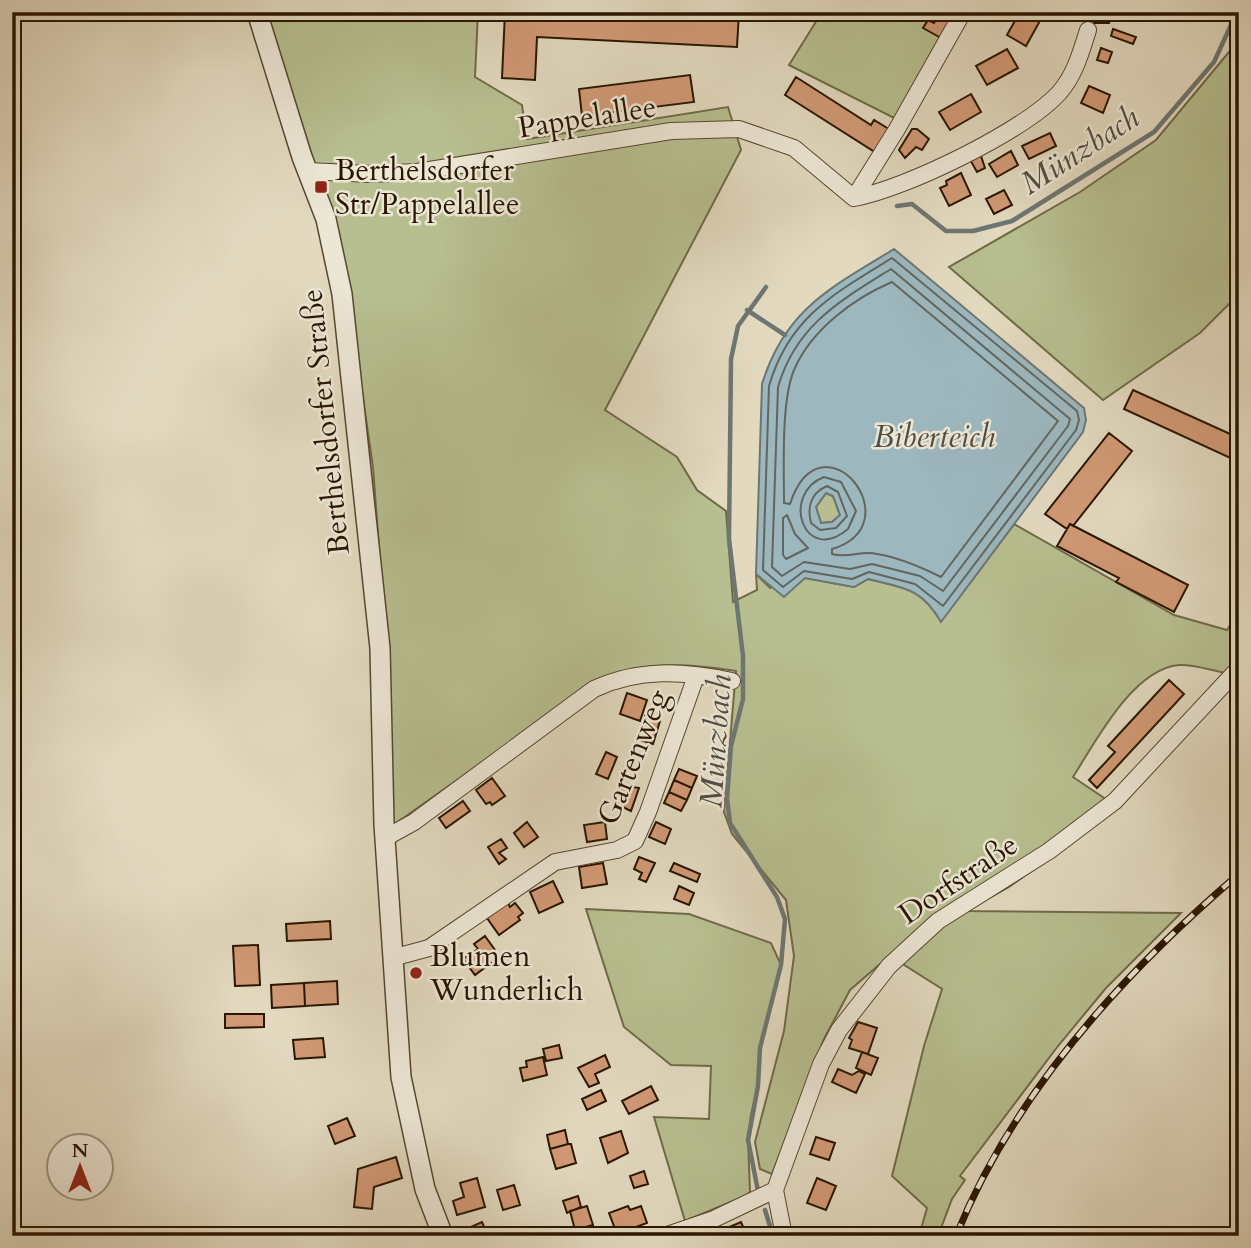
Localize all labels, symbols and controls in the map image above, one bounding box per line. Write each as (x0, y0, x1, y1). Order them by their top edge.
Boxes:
street label: Pappelallee (515, 86, 659, 149)
water label: Münzbach (1012, 96, 1148, 206)
place label: Berthelsdorfer Str/Pappelallee (335, 150, 520, 225)
marker: Berthelsdorfer Str/Pappelallee (313, 179, 329, 195)
street label: Berthelsdorfer Straße (291, 287, 360, 557)
water label: Biberteich (873, 415, 995, 459)
water label: Münzbach (689, 673, 743, 809)
street label: Gartenweg (588, 683, 679, 831)
street label: Dorfstraße (891, 825, 1026, 934)
place label: Blumen Wunderlich (429, 936, 584, 1011)
marker: Blumen Wunderlich (408, 965, 424, 981)
north arrow (46, 1132, 116, 1202)
text: N (72, 1138, 89, 1164)

